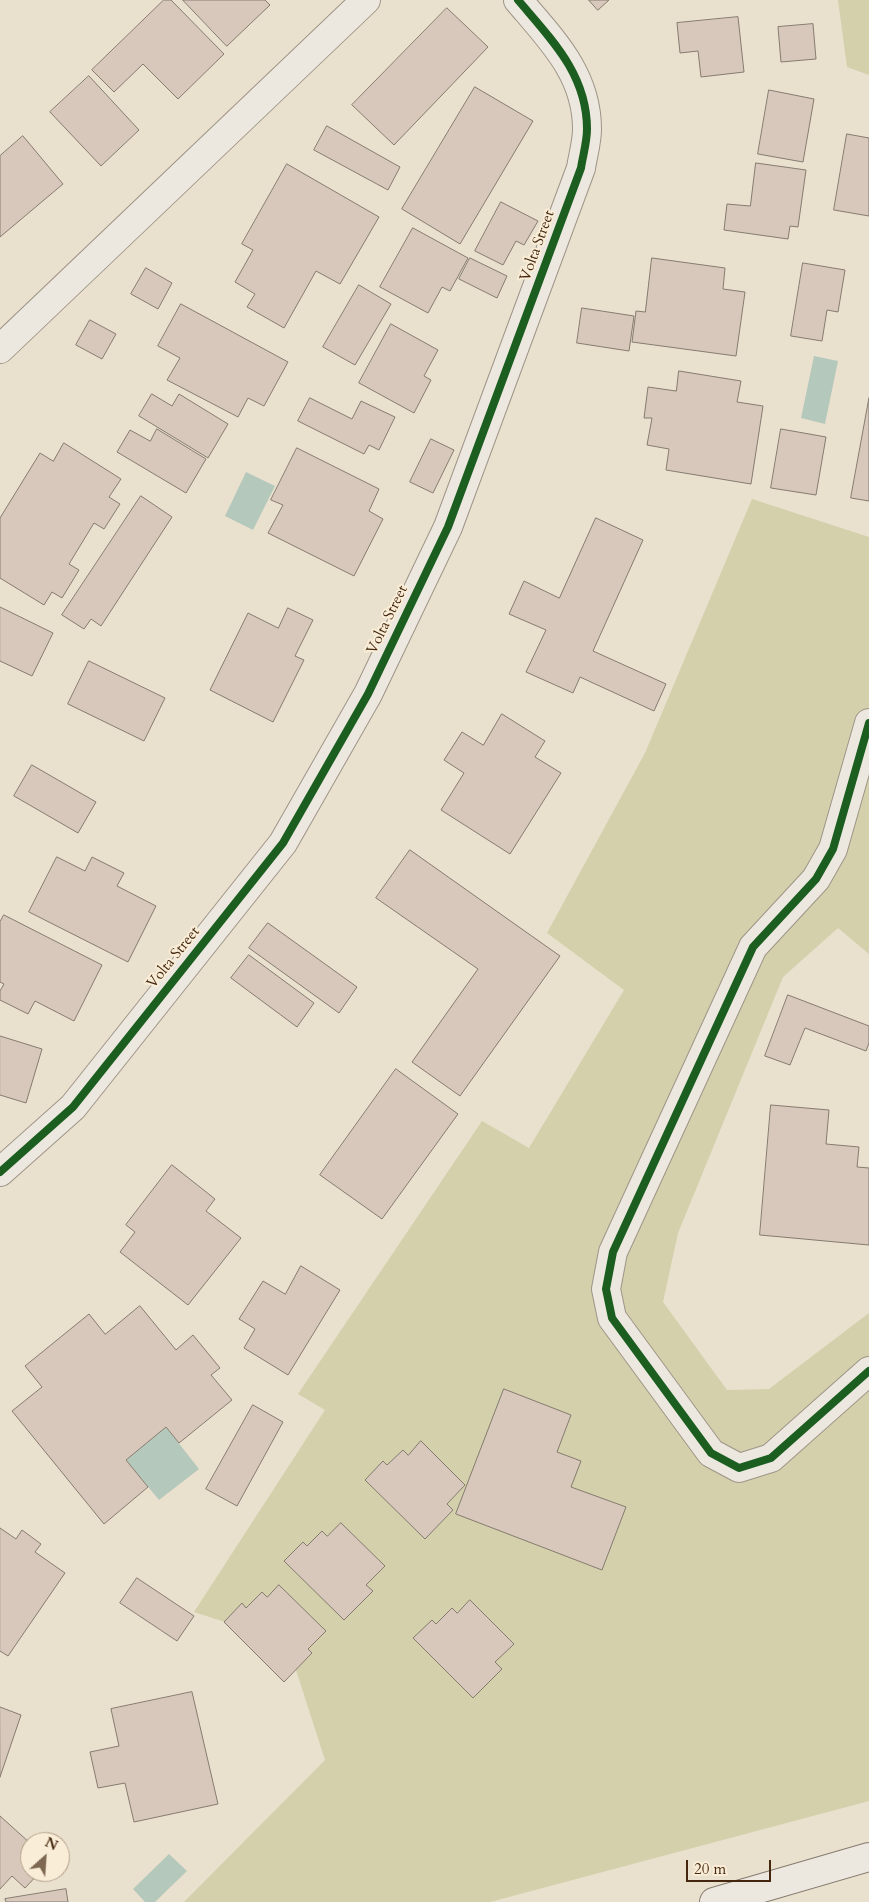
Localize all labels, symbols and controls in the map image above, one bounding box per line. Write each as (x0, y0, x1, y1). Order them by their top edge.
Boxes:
street label: Volta Street (517, 208, 559, 284)
street label: Volta Street (364, 583, 412, 657)
street label: Volta Street (144, 923, 204, 993)
north arrow (20, 1832, 70, 1882)
text: N (42, 1833, 61, 1855)
scale bar (689, 1850, 774, 1882)
text: 20 m (694, 1859, 726, 1879)

